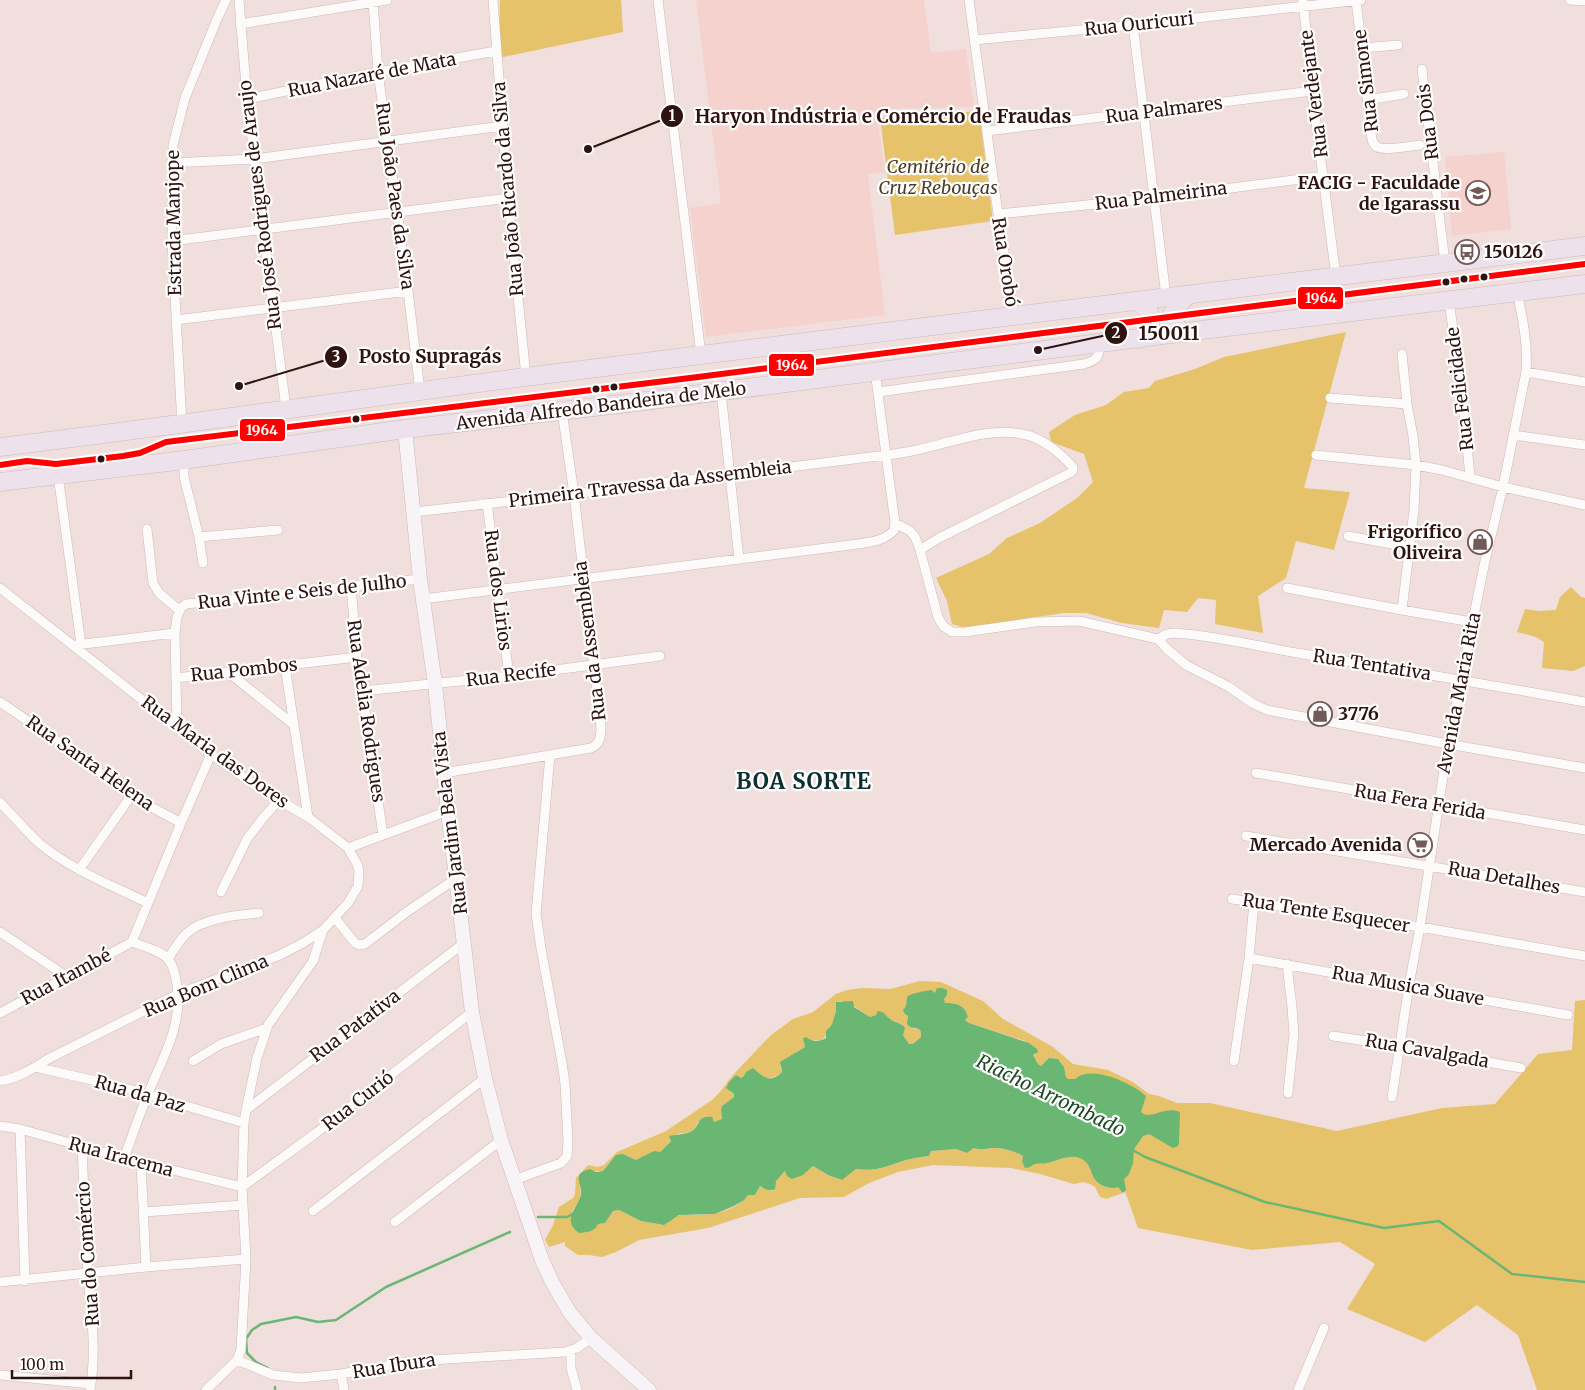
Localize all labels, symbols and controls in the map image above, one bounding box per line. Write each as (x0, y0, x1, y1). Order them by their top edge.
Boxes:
street label: Rua Ouricuri (1083, 6, 1195, 41)
street label: Rua Simone (1348, 28, 1383, 134)
street label: Rua Verdejante (1294, 29, 1333, 159)
street label: Rua Nazaré de Mata (286, 47, 458, 102)
street label: Rua José Rodrigues de Araujo (233, 79, 286, 331)
street label: Rua João Ricardo da Silva (487, 80, 528, 297)
street label: Rua Dois (1411, 83, 1444, 161)
street label: Rua Palmares (1104, 91, 1224, 128)
callout: Haryon Indústria e Comércio de Fraudas (660, 99, 1081, 133)
street label: Rua João Paes da Silva (371, 101, 420, 291)
text: Haryon Indústria e Comércio de Fraudas (695, 104, 1071, 128)
text: 1 (669, 106, 676, 125)
street label: Estrada Manjope (161, 150, 186, 296)
park label: Cemitério de Cruz Rebouças (878, 155, 998, 199)
place label: FACIG - Faculdade de Igarassu (1298, 171, 1460, 215)
street label: Rua Palmeirina (1094, 176, 1229, 215)
school or university icon: FACIG - Faculdade de Igarassu (1465, 180, 1491, 206)
street label: Rua Orobó (987, 215, 1024, 308)
bus stop icon: 150126 (1454, 239, 1480, 265)
place label: 150126 (1484, 240, 1543, 263)
unlabelled marker (1479, 272, 1489, 282)
unlabelled marker (1459, 274, 1469, 284)
unlabelled marker (1441, 277, 1451, 287)
line badge: 1964 (1297, 286, 1344, 310)
text: 1964 (1305, 289, 1337, 307)
callout: 150011 (1103, 316, 1209, 350)
text: 150011 (1139, 321, 1200, 345)
text: 2 (1112, 323, 1121, 342)
street label: Rua Felicidade (1441, 326, 1478, 452)
callout: Posto Supragás (324, 340, 512, 374)
text: Posto Supragás (358, 344, 502, 368)
text: 3 (332, 347, 340, 366)
line badge: 1964 (768, 353, 815, 377)
text: 1964 (776, 356, 808, 374)
street label: Avenida Alfredo Bandeira de Melo (454, 376, 747, 435)
unlabelled marker (609, 382, 619, 392)
unlabelled marker (591, 384, 601, 394)
unlabelled marker (351, 414, 361, 424)
line badge: 1964 (239, 418, 286, 442)
text: 1964 (246, 421, 278, 439)
unlabelled marker (96, 454, 106, 464)
street label: Primeira Travessa da Assembleia (507, 455, 793, 512)
place label: Frigorífico Oliveira (1367, 520, 1462, 564)
street label: Rua dos Lirios (480, 528, 517, 652)
shop icon: Frigorífico Oliveira (1467, 529, 1493, 555)
street label: Rua da Assembleia (568, 559, 611, 722)
street label: Rua Vinte e Seis de Julho (196, 569, 408, 614)
street label: Avenida Maria Rita (1431, 610, 1485, 777)
street label: Rua Adelia Rodrigues (342, 618, 391, 804)
street label: Rua Tentativa (1311, 644, 1433, 685)
street label: Rua Pombos (189, 652, 299, 687)
street label: Rua Recife (465, 658, 557, 691)
street label: Rua Maria das Dores (137, 690, 294, 813)
shop icon: 3776 (1307, 701, 1333, 727)
place label: 3776 (1338, 702, 1379, 725)
street label: Rua Santa Helena (22, 710, 159, 815)
street label: Rua Jardim Bela Vista (427, 730, 472, 916)
district label: BOA SORTE (736, 767, 872, 795)
street label: Rua Fera Ferida (1352, 779, 1488, 824)
supermarket icon: Mercado Avenida (1407, 832, 1433, 858)
place label: Mercado Avenida (1249, 833, 1402, 856)
street label: Rua Detalhes (1446, 856, 1562, 899)
street label: Rua Tente Esquecer (1241, 888, 1411, 937)
street label: Rua Itambé (17, 943, 115, 1010)
street label: Rua Bom Clima (140, 949, 272, 1022)
street label: Rua Musica Suave (1330, 961, 1486, 1010)
street label: Rua Patativa (305, 984, 405, 1067)
street label: Rua Cavalgada (1363, 1028, 1491, 1073)
water label: Riacho Arrombado (973, 1049, 1129, 1141)
street label: Rua Curió (317, 1066, 398, 1136)
street label: Rua da Paz (92, 1070, 188, 1117)
street label: Rua Iracema (66, 1132, 176, 1182)
street label: Rua do Comércio (71, 1181, 104, 1327)
scale bar (12, 1348, 131, 1380)
street label: Rua Ibura (351, 1348, 437, 1383)
text: 100 m (20, 1355, 64, 1374)

